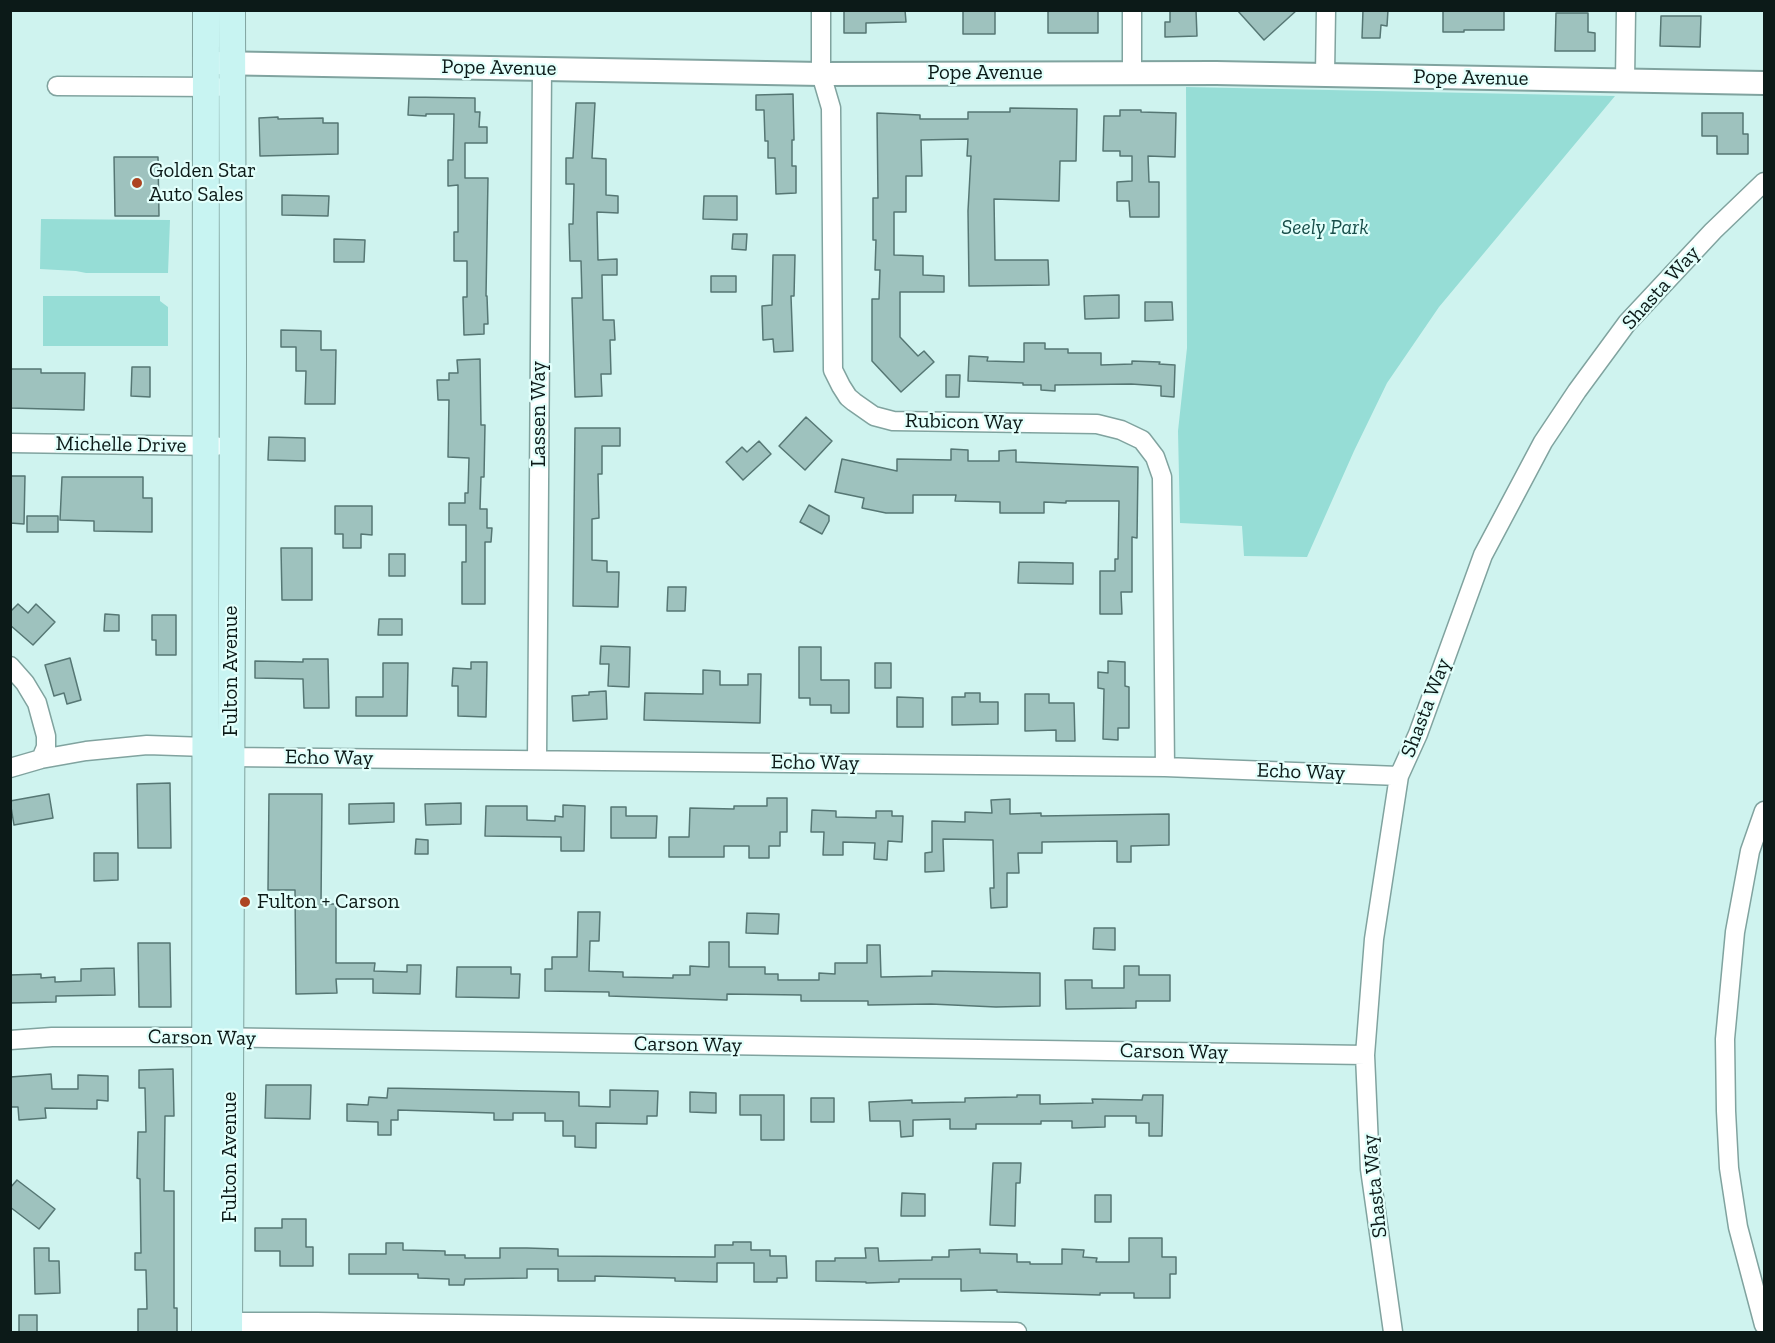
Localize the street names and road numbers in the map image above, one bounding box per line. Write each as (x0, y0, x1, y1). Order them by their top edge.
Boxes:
street label: Pope Avenue (441, 54, 557, 82)
street label: Pope Avenue (927, 60, 1043, 86)
street label: Pope Avenue (1413, 64, 1529, 92)
street label: Shasta Way (1617, 241, 1705, 335)
street label: Lassen Way (526, 361, 552, 467)
street label: Rubicon Way (905, 408, 1023, 436)
street label: Michelle Drive (55, 431, 187, 459)
street label: Fulton Avenue (218, 606, 244, 736)
street label: Shasta Way (1396, 655, 1456, 761)
street label: Echo Way (285, 745, 373, 771)
street label: Echo Way (771, 750, 859, 776)
street label: Echo Way (1256, 758, 1346, 786)
street label: Carson Way (148, 1024, 256, 1052)
street label: Carson Way (634, 1031, 742, 1059)
street label: Carson Way (1120, 1038, 1228, 1066)
street label: Fulton Avenue (217, 1092, 243, 1222)
street label: Shasta Way (1357, 1133, 1393, 1239)

